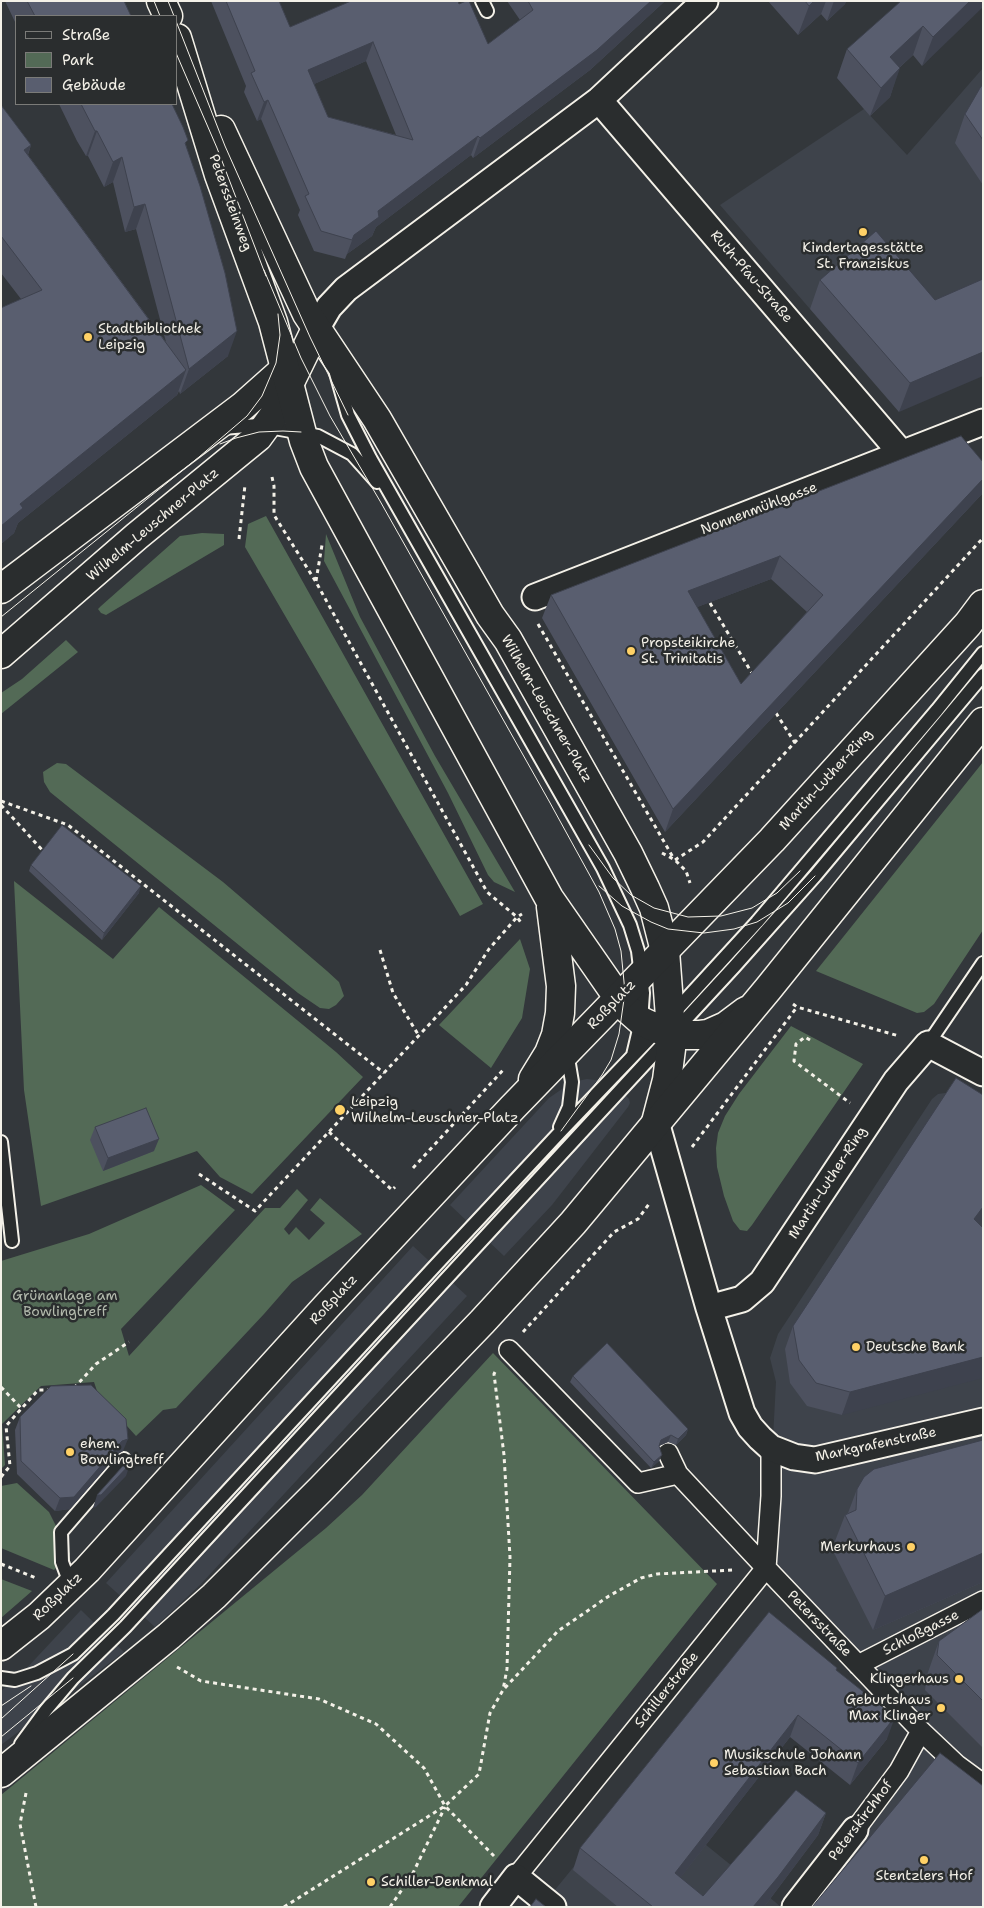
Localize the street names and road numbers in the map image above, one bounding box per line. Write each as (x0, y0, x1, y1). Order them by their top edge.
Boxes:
street label: Peterssteinweg (205, 152, 255, 254)
street label: Ruth-Pfau-Straße (706, 227, 796, 327)
street label: Wilhelm-Leuschner-Platz (83, 465, 223, 585)
street label: Nonnenmühlgasse (698, 479, 820, 539)
street label: Wilhelm-Leuschner-Platz (497, 632, 595, 786)
street label: Martin-Luther-Ring (776, 726, 876, 834)
street label: Roßplatz (584, 977, 640, 1033)
street label: Martin-Luther-Ring (785, 1124, 871, 1242)
street label: Roßplatz (307, 1272, 361, 1328)
street label: Markgrafenstraße (814, 1424, 938, 1466)
street label: Roßplatz (30, 1569, 86, 1625)
street label: Petersstraße (783, 1587, 855, 1661)
street label: Schloßgasse (880, 1607, 962, 1659)
street label: Schillerstraße (631, 1649, 703, 1731)
street label: Peterskirchhof (825, 1778, 897, 1864)

